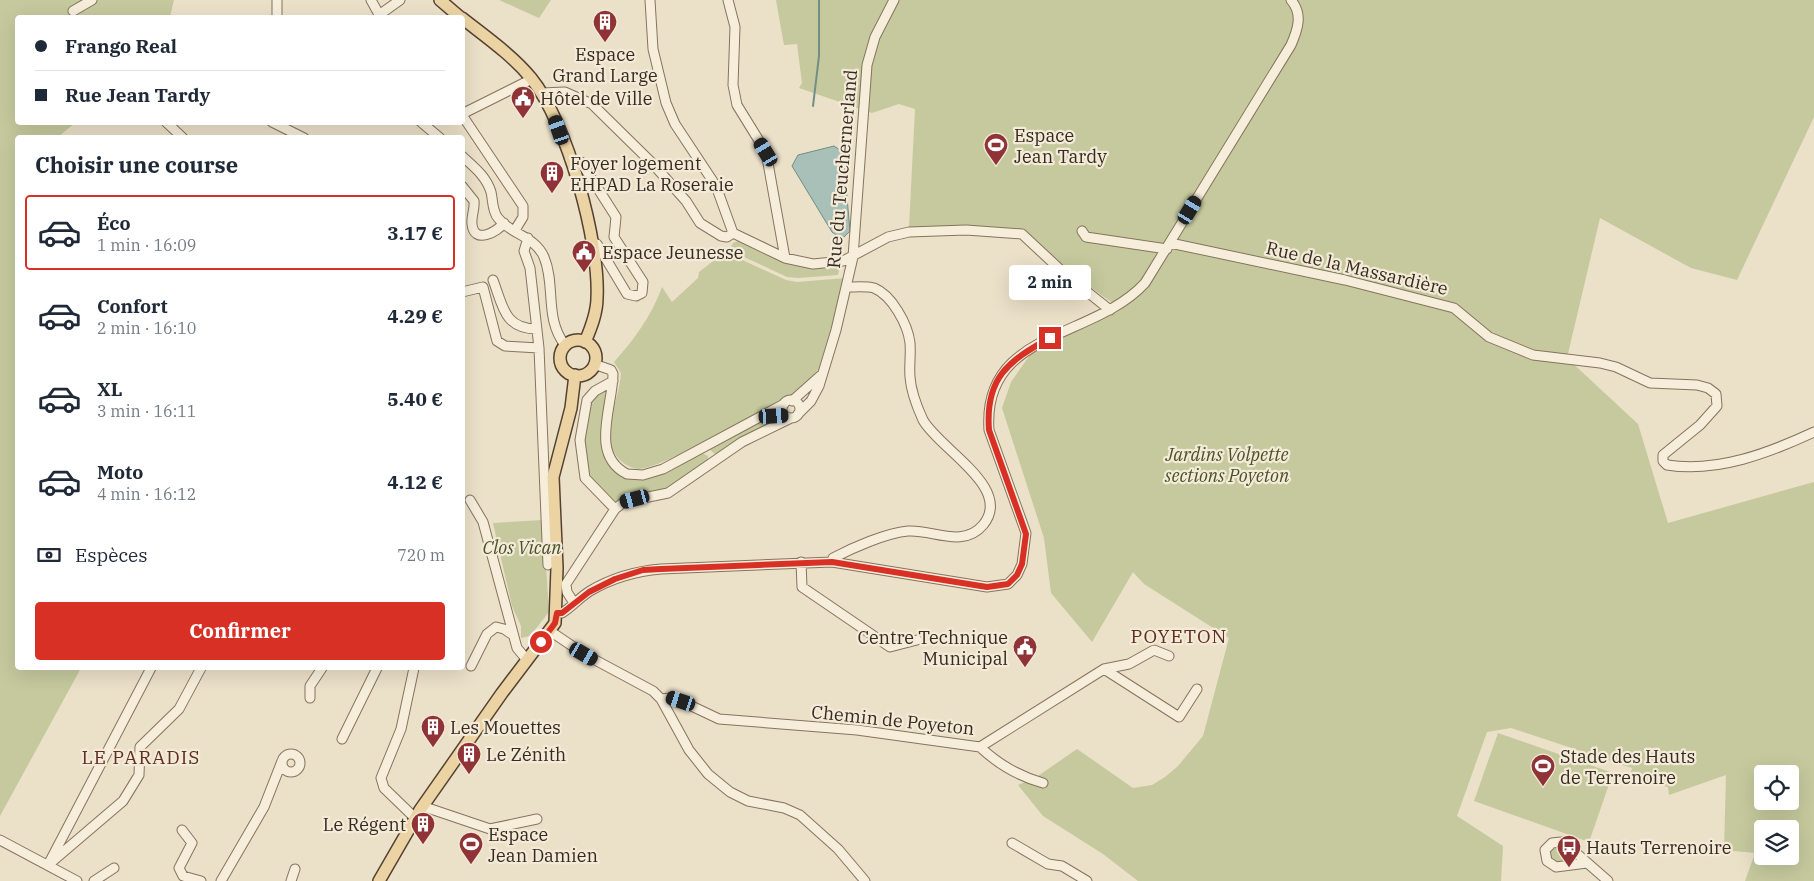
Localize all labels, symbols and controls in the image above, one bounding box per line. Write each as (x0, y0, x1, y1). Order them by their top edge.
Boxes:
building icon: Espace Grand Large (592, 9, 618, 43)
text: Frango Real (65, 34, 177, 58)
place label: Espace Grand Large (552, 43, 658, 87)
street label: Rue du Teuchernerland (822, 68, 862, 270)
text: Rue Jean Tardy (65, 83, 210, 107)
public building icon: Hôtel de Ville (510, 85, 536, 119)
place label: Hôtel de Ville (540, 87, 652, 110)
car (547, 113, 570, 147)
place label: Espace Jean Tardy (1014, 124, 1107, 168)
sports icon: Espace Jean Tardy (983, 132, 1009, 166)
car (751, 135, 780, 169)
text: Choisir une course (35, 150, 238, 179)
place label: Foyer logement EHPAD La Roseraie (570, 152, 734, 196)
building icon: Foyer logement EHPAD La Roseraie (539, 160, 565, 194)
car (1175, 193, 1204, 227)
icon: car (37, 210, 82, 255)
text: Éco (97, 211, 130, 235)
text: 3.17 € (387, 221, 443, 245)
text: 1 min · 16:09 (97, 235, 196, 255)
street label: Rue de la Massardière (1264, 236, 1450, 300)
public building icon: Espace Jeunesse (571, 239, 597, 273)
place label: Espace Jeunesse (602, 241, 743, 264)
callout: 2 min (1009, 266, 1091, 300)
text: 2 min (1028, 272, 1072, 292)
icon: car (37, 293, 82, 338)
text: Confort (97, 294, 168, 318)
text: 4.29 € (387, 304, 443, 328)
text: 2 min · 16:10 (97, 318, 196, 338)
route end (1039, 327, 1061, 349)
icon: car (37, 376, 82, 421)
text: XL (97, 377, 123, 401)
text: 5.40 € (387, 387, 443, 411)
text: 3 min · 16:11 (97, 401, 196, 421)
car (758, 408, 789, 424)
park label: Jardins Volpette sections Poyeton (1164, 443, 1290, 487)
icon: car (37, 459, 82, 504)
text: Moto (97, 460, 143, 484)
text: 4.12 € (387, 470, 443, 494)
text: 4 min · 16:12 (97, 484, 196, 504)
car (618, 488, 651, 510)
park label: Clos Vican (483, 536, 562, 559)
icon: cash (35, 541, 63, 569)
text: Espèces (75, 543, 148, 567)
text: 720 m (397, 545, 445, 565)
button: Confirmer (35, 602, 445, 660)
district label: POYETON (1131, 624, 1227, 648)
place label: Centre Technique Municipal (857, 626, 1008, 670)
route start (530, 631, 552, 653)
public building icon: Centre Technique Municipal (1012, 634, 1038, 668)
car (567, 640, 600, 668)
car (664, 689, 697, 713)
street label: Chemin de Poyeton (810, 700, 976, 740)
building icon: Les Mouettes (420, 714, 446, 748)
place label: Les Mouettes (450, 716, 561, 739)
building icon: Le Zénith (456, 741, 482, 775)
place label: Le Zénith (486, 743, 566, 766)
district label: LE PARADIS (81, 745, 201, 769)
place label: Stade des Hauts de Terrenoire (1560, 745, 1695, 789)
sports icon: Stade des Hauts de Terrenoire (1530, 753, 1556, 787)
map controls (1754, 765, 1799, 865)
button: locate (1754, 765, 1799, 810)
building icon: Le Régent (410, 811, 436, 845)
place label: Le Régent (323, 813, 406, 836)
button: layers (1754, 820, 1799, 865)
place label: Espace Jean Damien (488, 823, 598, 867)
sports icon: Espace Jean Damien (458, 831, 484, 865)
bus stop icon: Hauts Terrenoire (1556, 834, 1582, 868)
place label: Hauts Terrenoire (1586, 836, 1731, 859)

